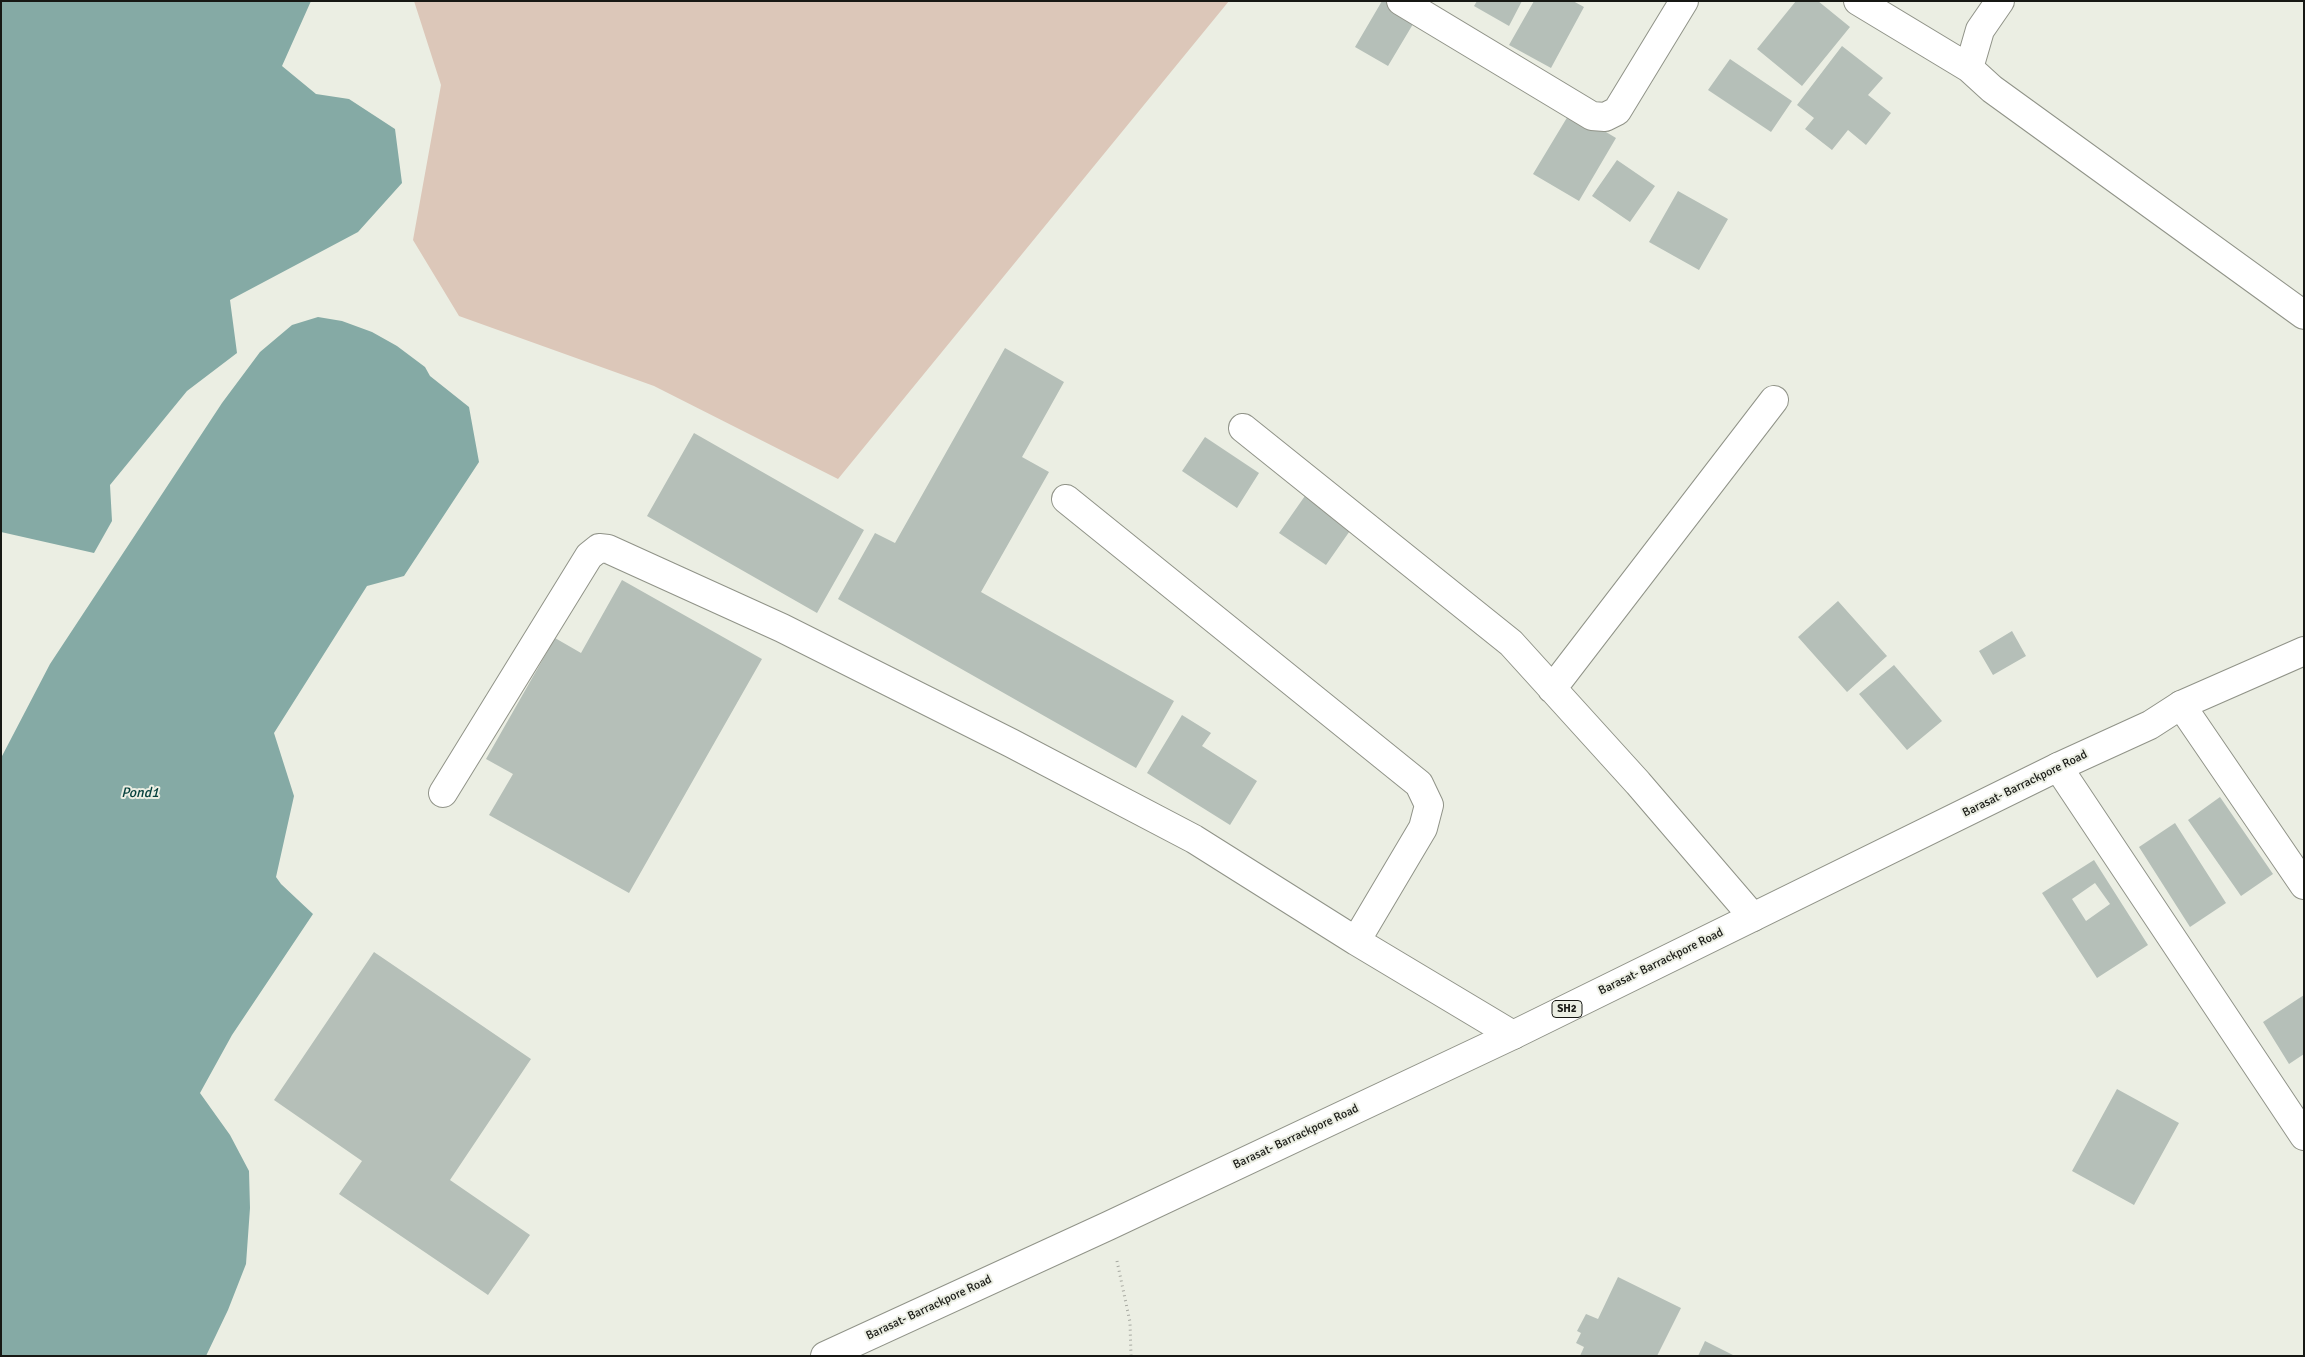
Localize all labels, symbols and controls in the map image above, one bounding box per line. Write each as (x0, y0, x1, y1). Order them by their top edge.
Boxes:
street label: Barasat- Barrackpore Road (1960, 748, 2090, 820)
water label: Pond1 (121, 785, 159, 801)
street label: Barasat- Barrackpore Road (1596, 926, 1726, 998)
road number: SH2 (1552, 1001, 1582, 1018)
street label: Barasat- Barrackpore Road (1231, 1102, 1361, 1172)
street label: Barasat- Barrackpore Road (864, 1273, 994, 1343)

